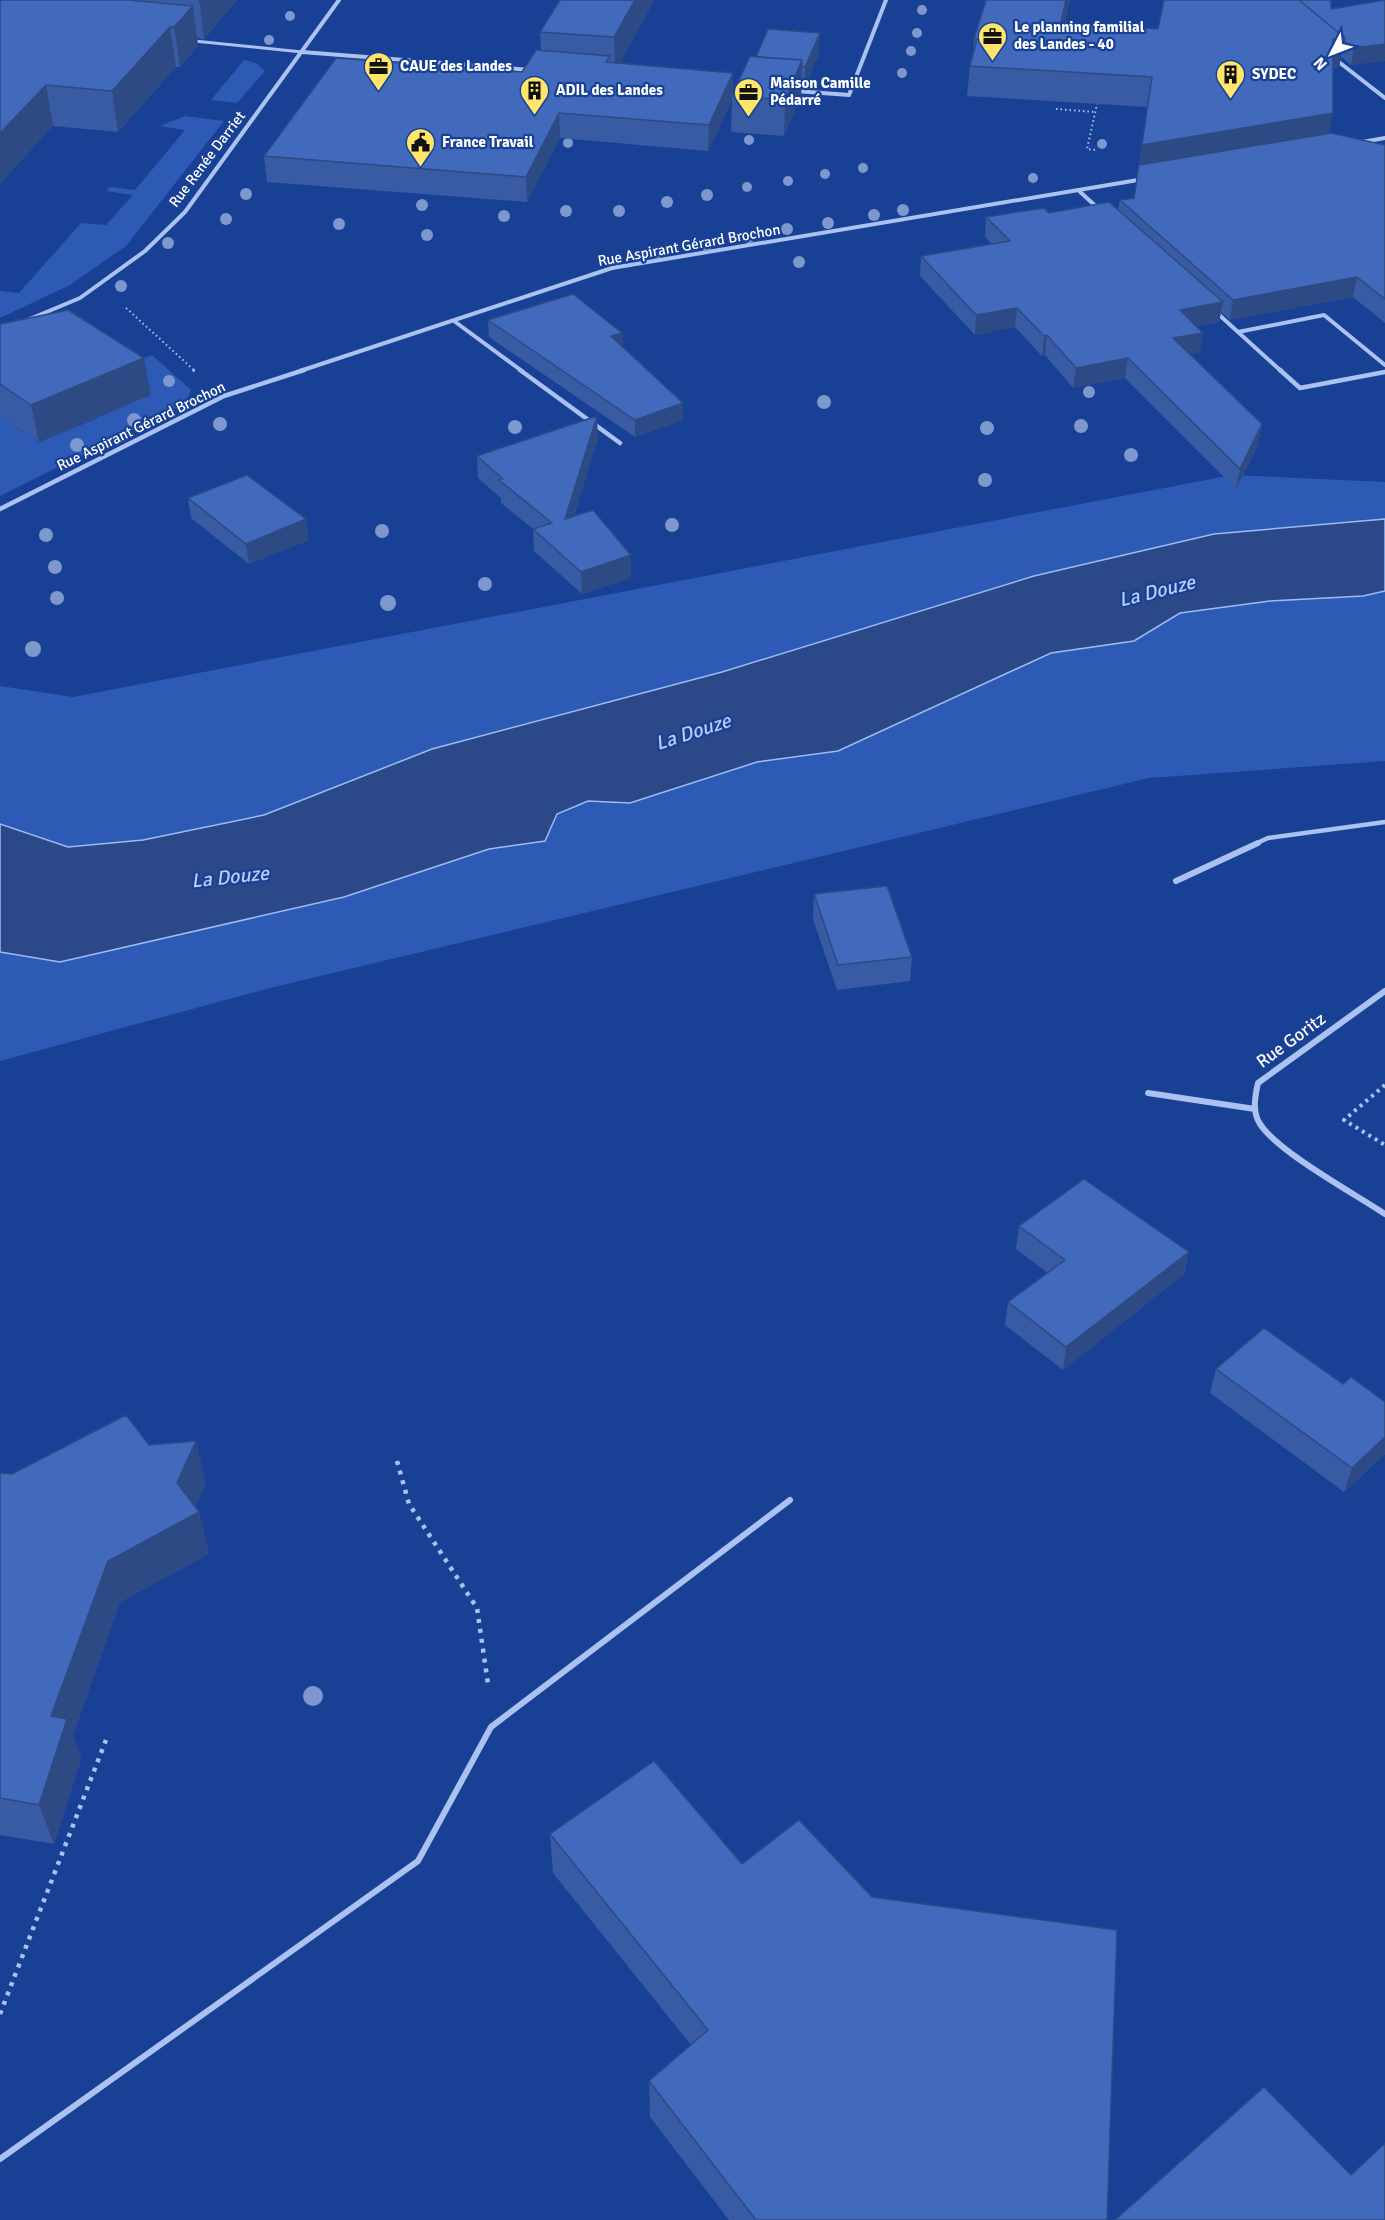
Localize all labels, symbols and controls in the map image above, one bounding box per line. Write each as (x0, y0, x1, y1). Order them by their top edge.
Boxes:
place label: Le planning familial des Landes - 40 (1014, 18, 1145, 53)
office icon: Le planning familial des Landes - 40 (977, 20, 1009, 62)
north arrow (1301, 24, 1361, 84)
office icon: CAUE des Landes (363, 50, 395, 92)
text: N (1309, 53, 1332, 74)
place label: CAUE des Landes (400, 57, 512, 75)
building icon: SYDEC (1215, 58, 1247, 100)
place label: SYDEC (1252, 65, 1296, 83)
building icon: ADIL des Landes (519, 74, 551, 116)
place label: Maison Camille Pédarré (770, 74, 871, 109)
office icon: Maison Camille Pédarré (733, 76, 765, 118)
place label: ADIL des Landes (556, 81, 663, 99)
street label: Rue Renée Darriet (165, 107, 249, 211)
public building icon: France Travail (405, 126, 437, 168)
place label: France Travail (442, 133, 534, 151)
street label: Rue Aspirant Gérard Brochon (596, 220, 782, 270)
street label: Rue Aspirant Gérard Brochon (54, 377, 228, 475)
water label: La Douze (1116, 569, 1199, 613)
water label: La Douze (652, 708, 735, 756)
water label: La Douze (190, 860, 271, 893)
street label: Rue Goritz (1252, 1007, 1330, 1073)

